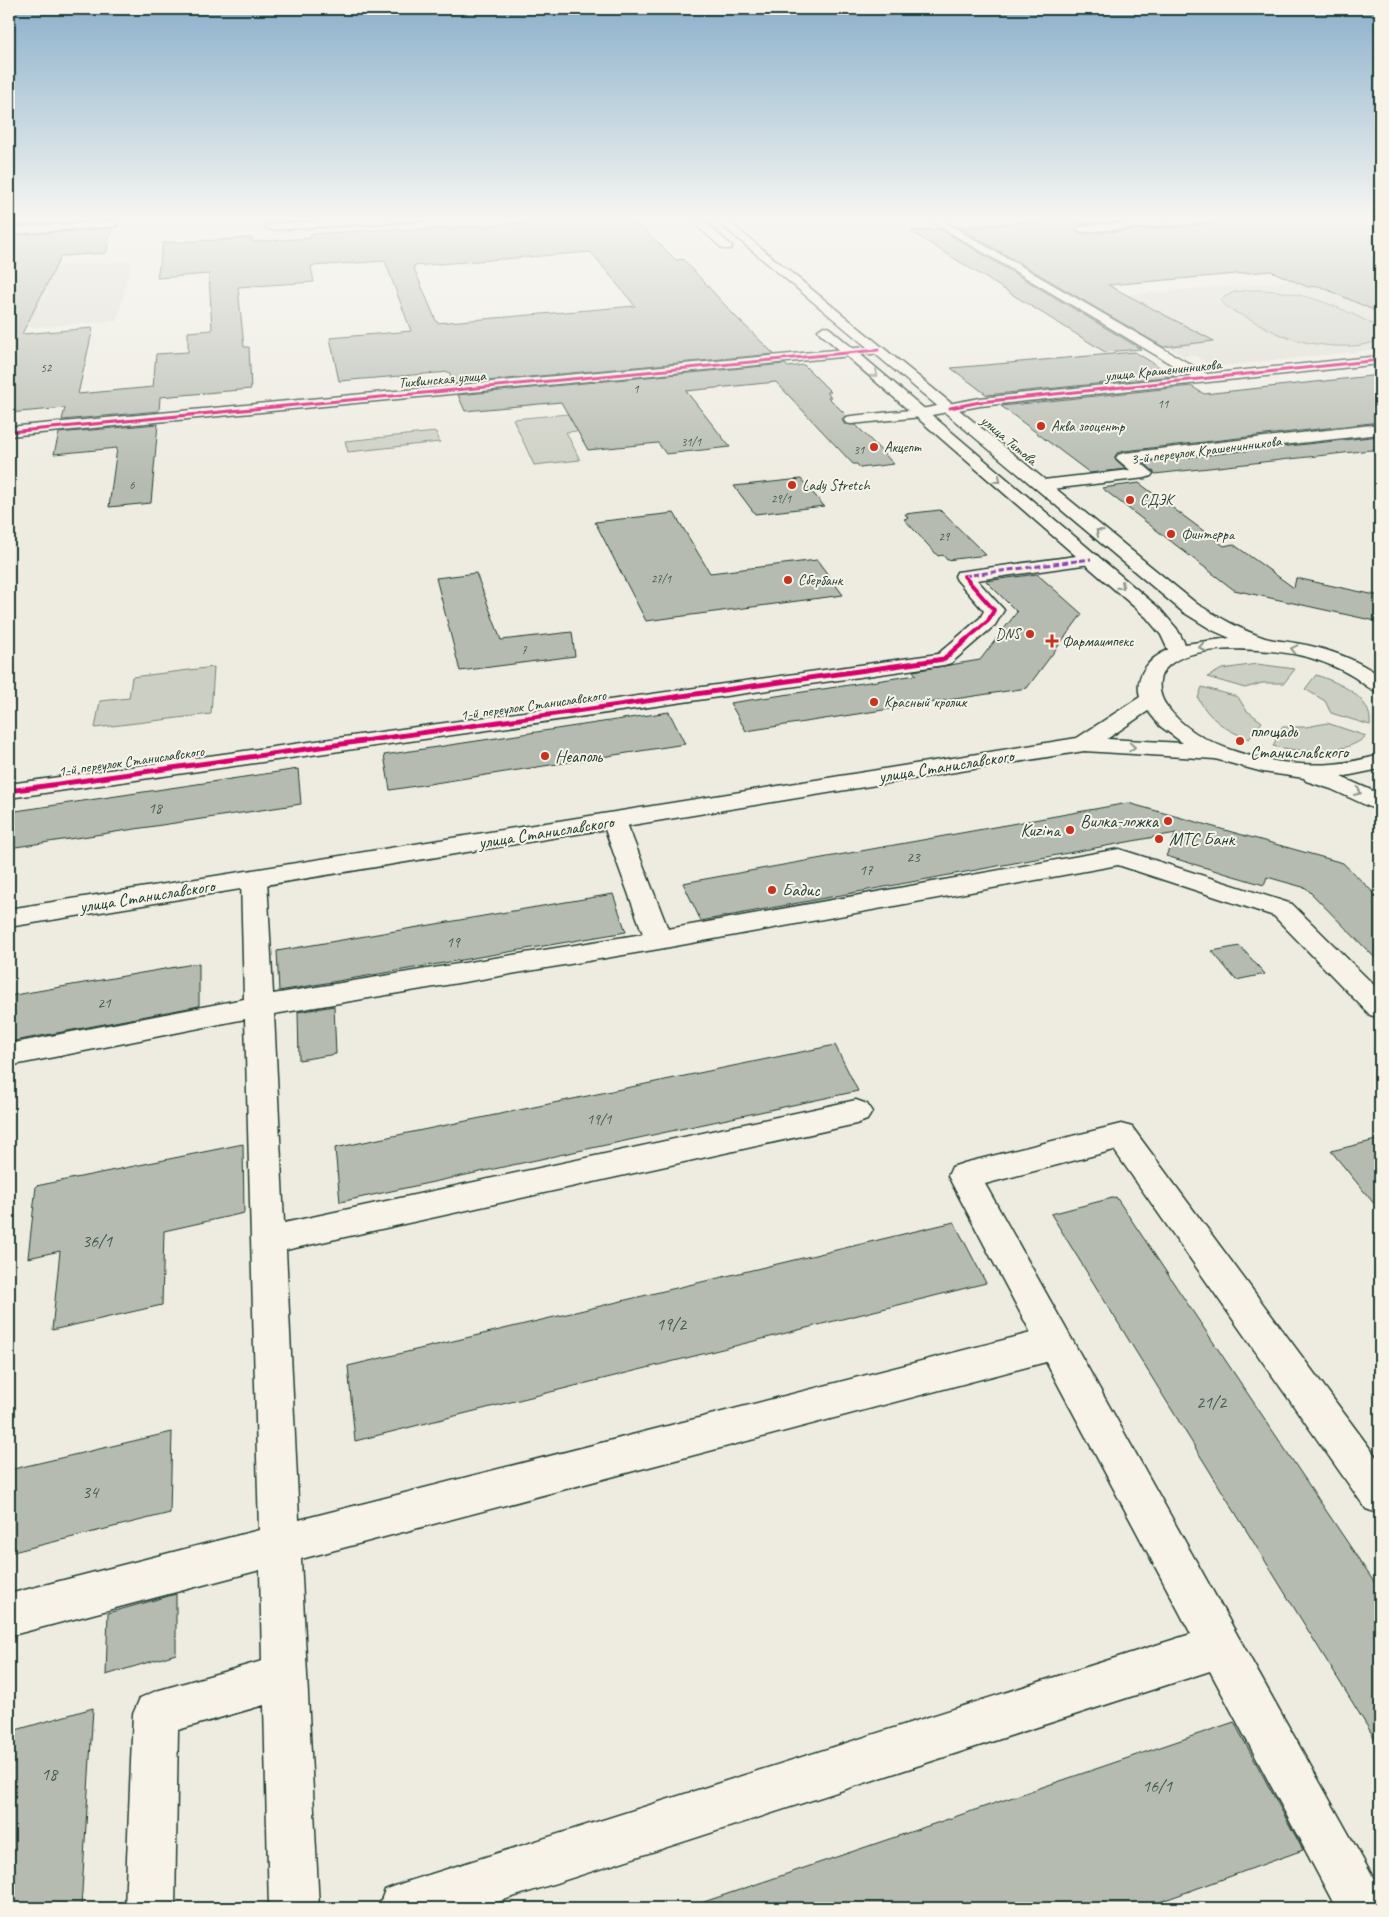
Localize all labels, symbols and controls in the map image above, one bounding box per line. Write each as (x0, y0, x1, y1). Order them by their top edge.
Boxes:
street label: улица Крашенинникова (1103, 355, 1224, 386)
house number: 52 (41, 360, 53, 376)
street label: Тихвинская улица (398, 366, 488, 393)
one-way arrow (870, 368, 879, 377)
house number: 1 (633, 381, 639, 397)
house number: 11 (1158, 396, 1169, 412)
street label: улица Титова (976, 411, 1042, 471)
place label: Аква зооцентр (1051, 417, 1126, 436)
marker: Аква зооцентр (1035, 420, 1047, 432)
street label: 3-й переулок Крашенинникова (1130, 432, 1284, 469)
house number: 31/1 (681, 434, 702, 450)
place label: Акцепт (884, 438, 922, 457)
marker: Акцепт (868, 441, 880, 453)
house number: 31 (854, 442, 865, 458)
one-way arrow (993, 474, 1002, 483)
place label: Lady Stretch (802, 476, 871, 495)
house number: 6 (129, 477, 135, 493)
marker: Lady Stretch (786, 479, 798, 491)
house number: 29/1 (771, 491, 792, 507)
place label: СДЭК (1140, 491, 1176, 510)
marker: СДЭК (1124, 494, 1136, 506)
place label: Финтерра (1181, 525, 1236, 544)
marker: Финтерра (1165, 528, 1177, 540)
house number: 29 (939, 529, 951, 545)
one-way arrow (1096, 529, 1105, 538)
house number: 27/1 (651, 571, 672, 587)
place label: Сбербанк (798, 571, 844, 590)
marker: Сбербанк (782, 574, 794, 586)
one-way arrow (1116, 580, 1125, 589)
place label: DNS (996, 625, 1023, 644)
marker: DNS (1024, 628, 1036, 640)
place label: Фармаимпекс (1062, 632, 1134, 651)
marker: Фармаимпекс (1046, 635, 1058, 647)
one-way arrow (1198, 641, 1207, 651)
house number: 7 (521, 642, 527, 658)
one-way arrow (1289, 644, 1298, 655)
street label: 1-й переулок Станиславского (459, 686, 608, 725)
place label: Красный кролик (884, 693, 968, 712)
marker: Красный кролик (868, 696, 880, 708)
place label: площадь Станиславского (1250, 720, 1350, 763)
marker: площадь Станиславского (1234, 735, 1246, 747)
one-way arrow (1129, 741, 1137, 752)
street label: 1-й переулок Станиславского (57, 742, 206, 781)
street label: улица Станиславского (876, 744, 1017, 788)
place label: Неаполь (555, 745, 604, 767)
marker: Неаполь (539, 750, 551, 762)
one-way arrow (1353, 785, 1362, 796)
house number: 18 (148, 799, 163, 818)
street label: улица Станиславского (476, 810, 617, 854)
place label: Вилка-ложка (1080, 810, 1160, 832)
marker: Вилка-ложка (1162, 815, 1174, 827)
place label: Kuzina (1020, 819, 1062, 841)
marker: Kuzina (1064, 824, 1076, 836)
place label: МТС Банк (1169, 828, 1236, 850)
marker: МТС Банк (1153, 833, 1165, 845)
house number: 23 (906, 848, 921, 867)
house number: 17 (859, 861, 874, 880)
street label: улица Станиславского (77, 874, 218, 918)
place label: Бадис (782, 879, 820, 901)
marker: Бадис (766, 884, 778, 896)
house number: 19 (446, 933, 461, 952)
house number: 21 (97, 994, 112, 1013)
house number: 19/1 (586, 1110, 613, 1129)
house number: 36/1 (82, 1230, 113, 1252)
house number: 19/2 (656, 1313, 688, 1335)
house number: 21/2 (1196, 1391, 1228, 1413)
house number: 34 (82, 1481, 100, 1503)
house number: 18 (41, 1763, 59, 1785)
house number: 16/1 (1142, 1775, 1173, 1797)

